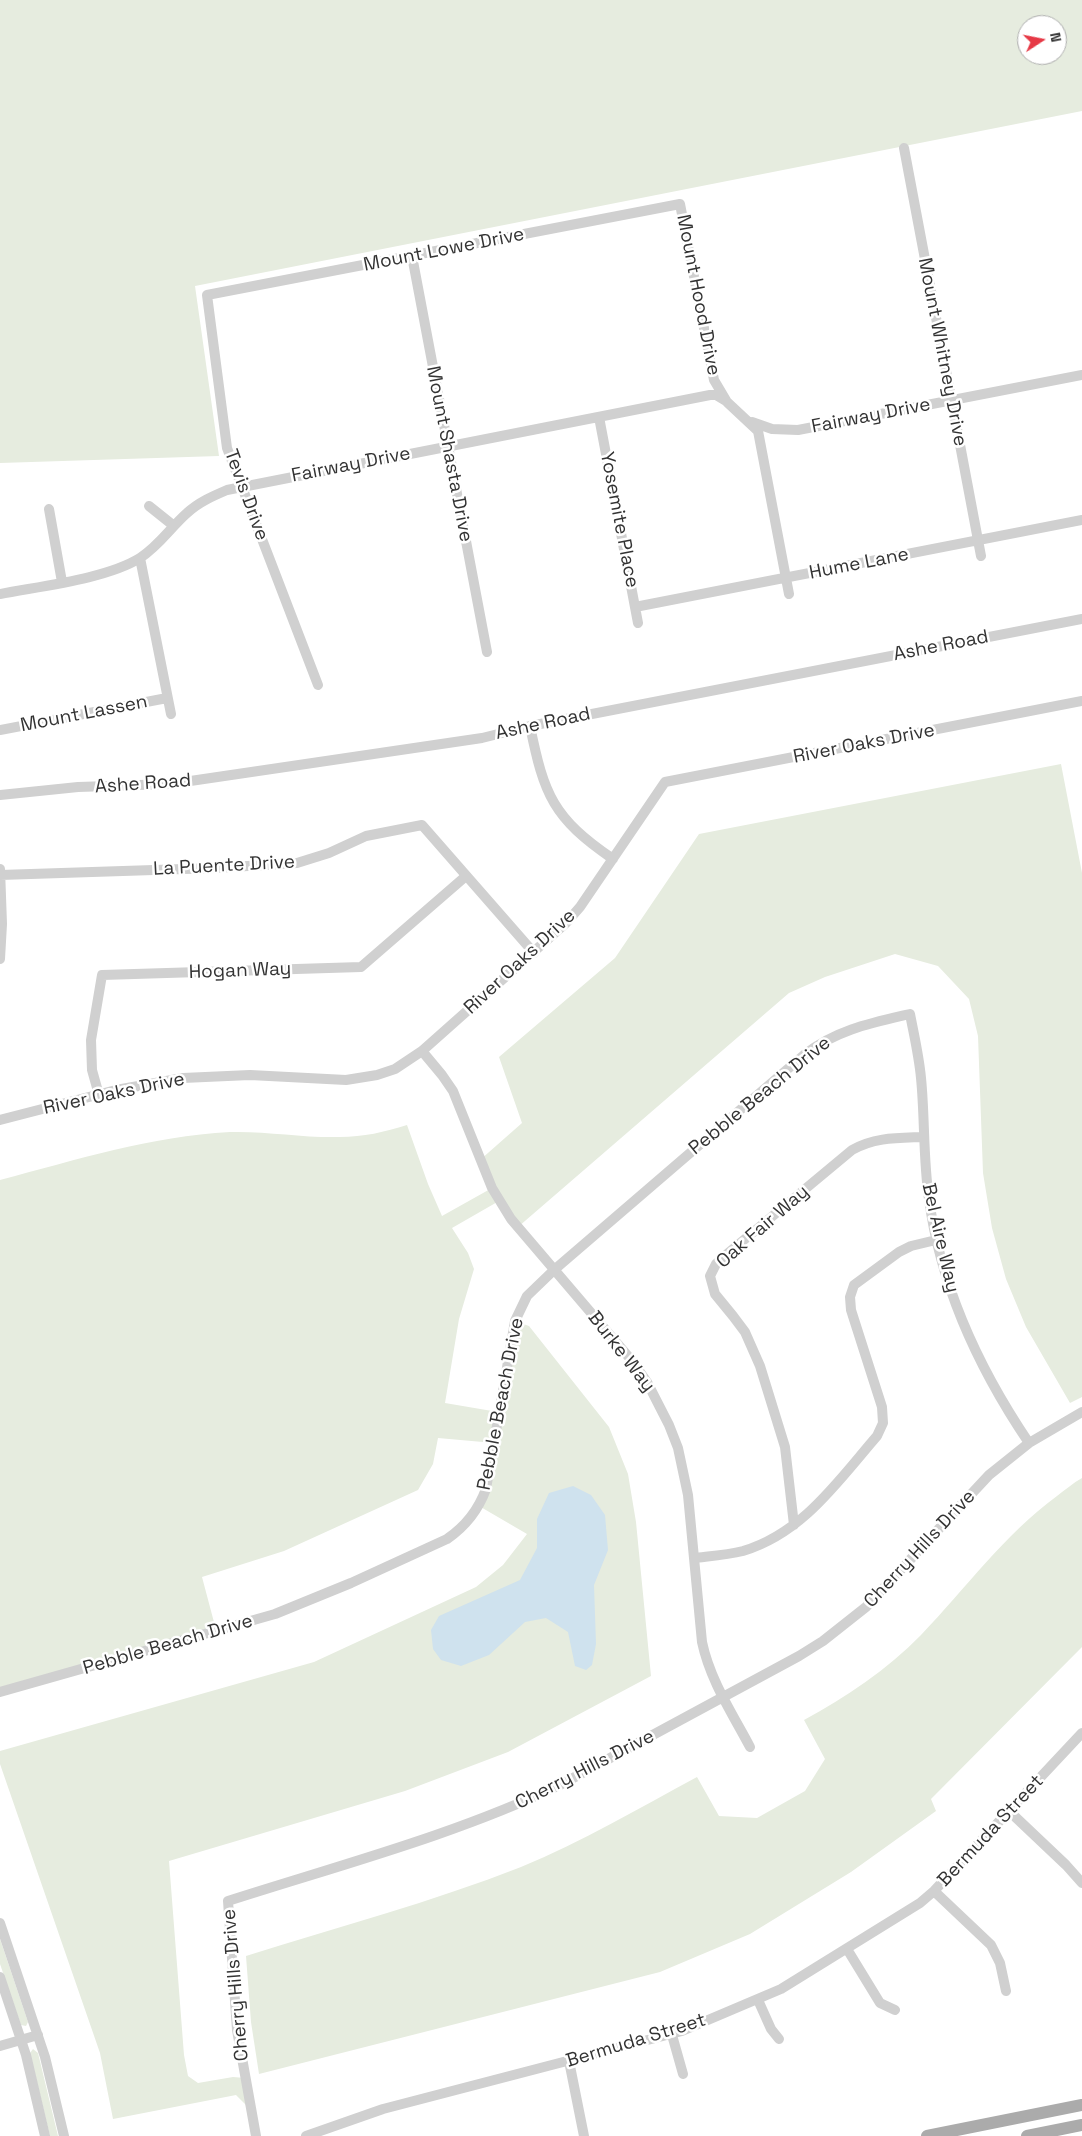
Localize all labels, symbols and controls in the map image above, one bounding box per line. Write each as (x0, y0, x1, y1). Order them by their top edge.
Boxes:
north arrow (1017, 15, 1067, 65)
text: N (1046, 31, 1065, 44)
street label: Mount Hood Drive (671, 213, 725, 377)
street label: Mount Lowe Drive (362, 223, 526, 277)
street label: Mount Whitney Drive (913, 256, 971, 448)
street label: Mount Shasta Drive (421, 364, 477, 544)
street label: Fairway Drive (810, 393, 932, 439)
street label: Fairway Drive (290, 442, 412, 488)
street label: Tevis Drive (219, 446, 273, 544)
street label: Yosemite Place (595, 450, 643, 590)
street label: Hume Lane (807, 543, 911, 585)
street label: Ashe Road (892, 626, 990, 666)
street label: Mount Lassen (19, 691, 149, 737)
street label: Ashe Road (493, 703, 593, 745)
street label: River Oaks Drive (791, 719, 937, 769)
street label: Ashe Road (94, 769, 192, 799)
street label: La Puente Drive (153, 851, 295, 881)
street label: River Oaks Drive (460, 905, 580, 1019)
street label: Hogan Way (188, 958, 292, 984)
street label: Pebble Beach Drive (685, 1032, 835, 1160)
street label: River Oaks Drive (41, 1068, 187, 1120)
street label: Oak Fair Way (712, 1181, 814, 1273)
street label: Bel Aire Way (916, 1181, 964, 1295)
street label: Burke Way (582, 1307, 660, 1397)
street label: Pebble Beach Drive (473, 1316, 529, 1492)
street label: Cherry Hills Drive (860, 1485, 980, 1613)
street label: Pebble Beach Drive (81, 1610, 255, 1680)
street label: Cherry Hills Drive (512, 1725, 658, 1815)
street label: Bermuda Street (933, 1770, 1049, 1892)
street label: Cherry Hills Drive (218, 1908, 254, 2062)
street label: Bermuda Street (563, 2009, 709, 2073)

